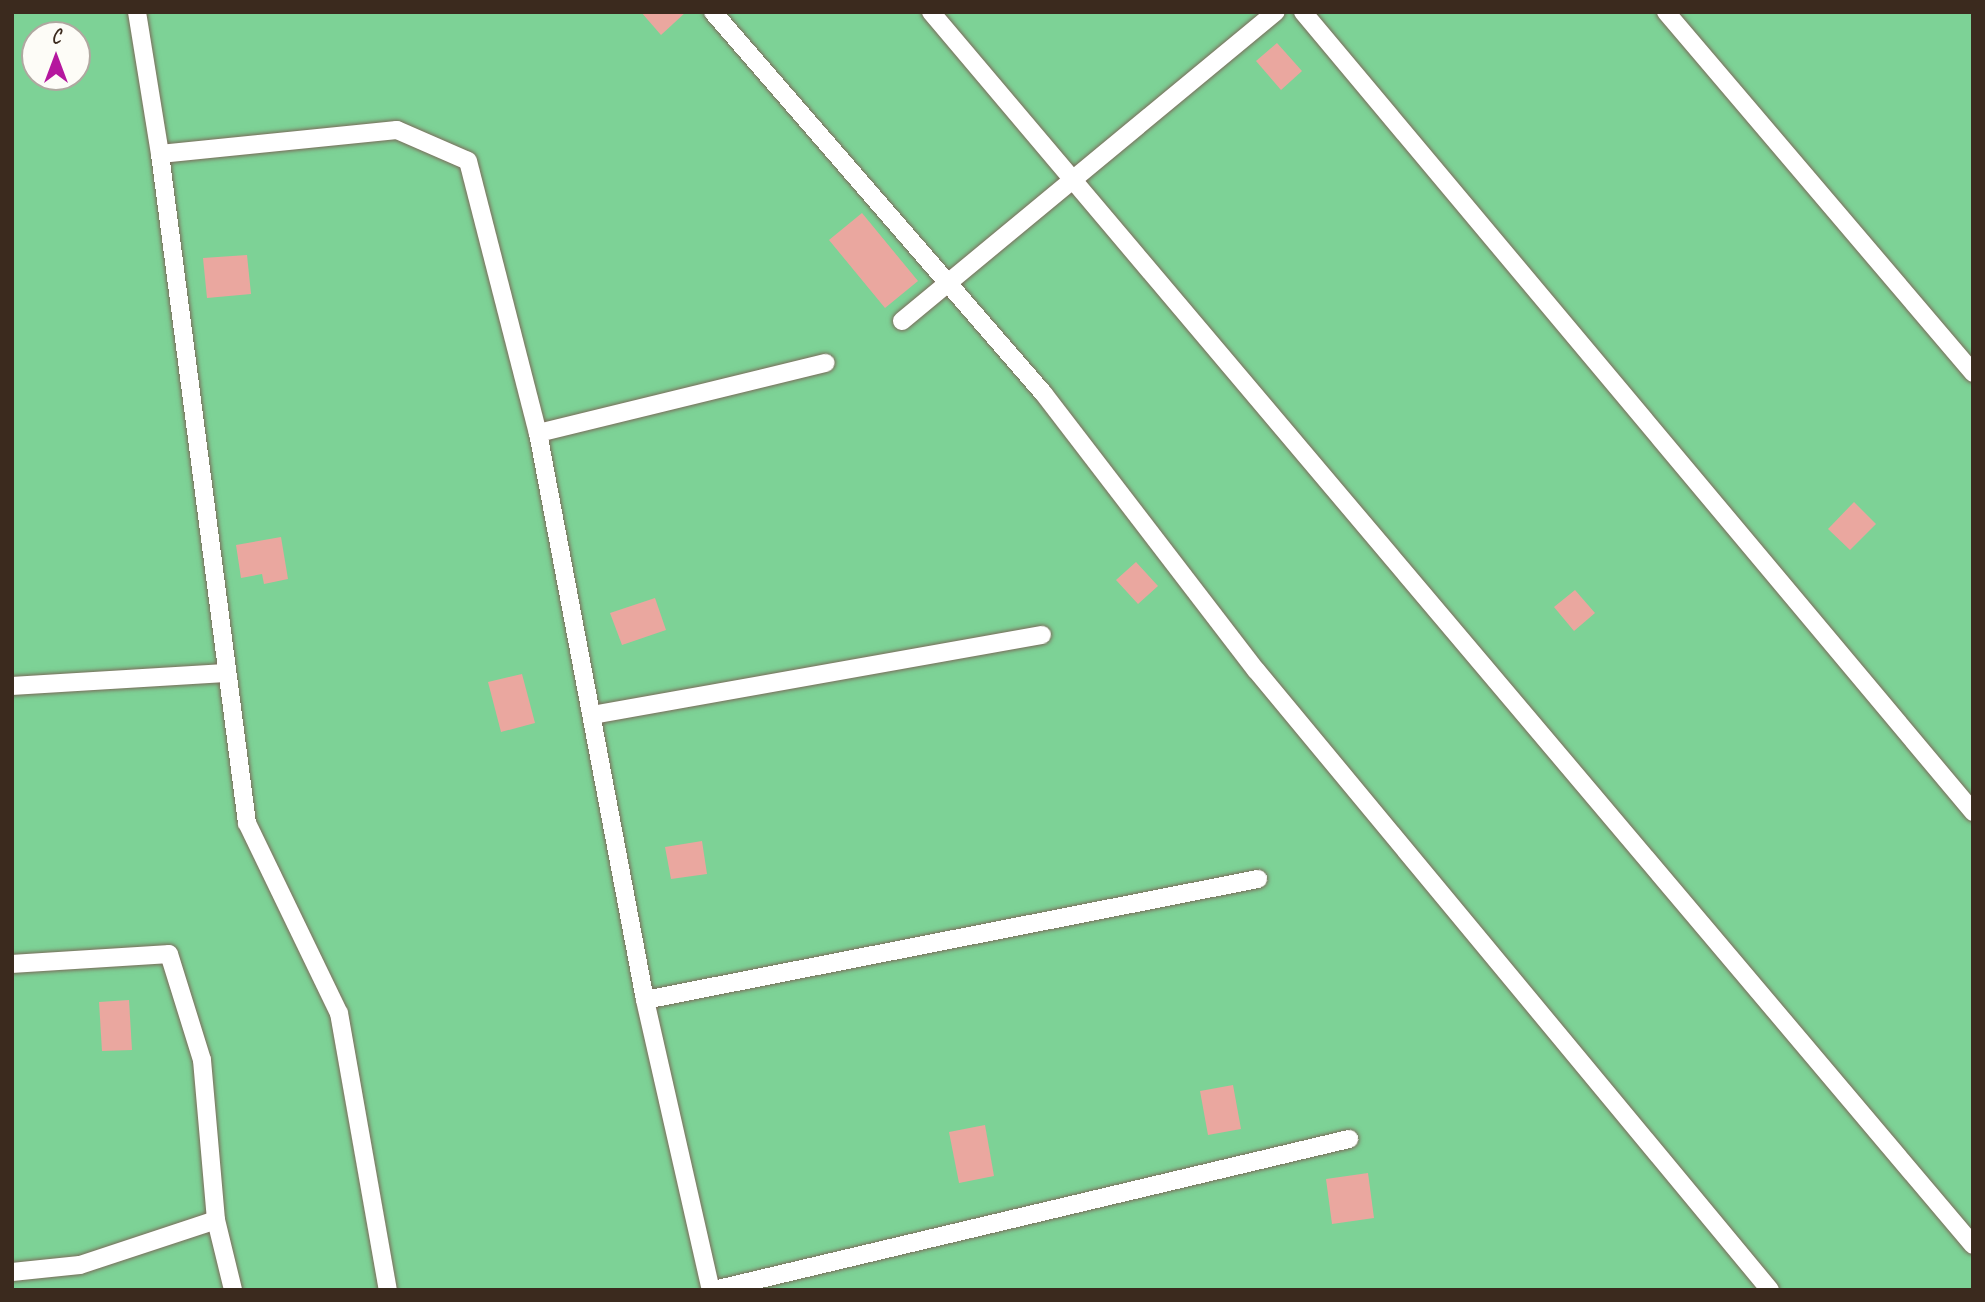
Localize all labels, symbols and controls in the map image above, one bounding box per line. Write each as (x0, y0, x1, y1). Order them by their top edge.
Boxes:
north arrow (21, 21, 91, 91)
text: С (51, 25, 61, 49)

